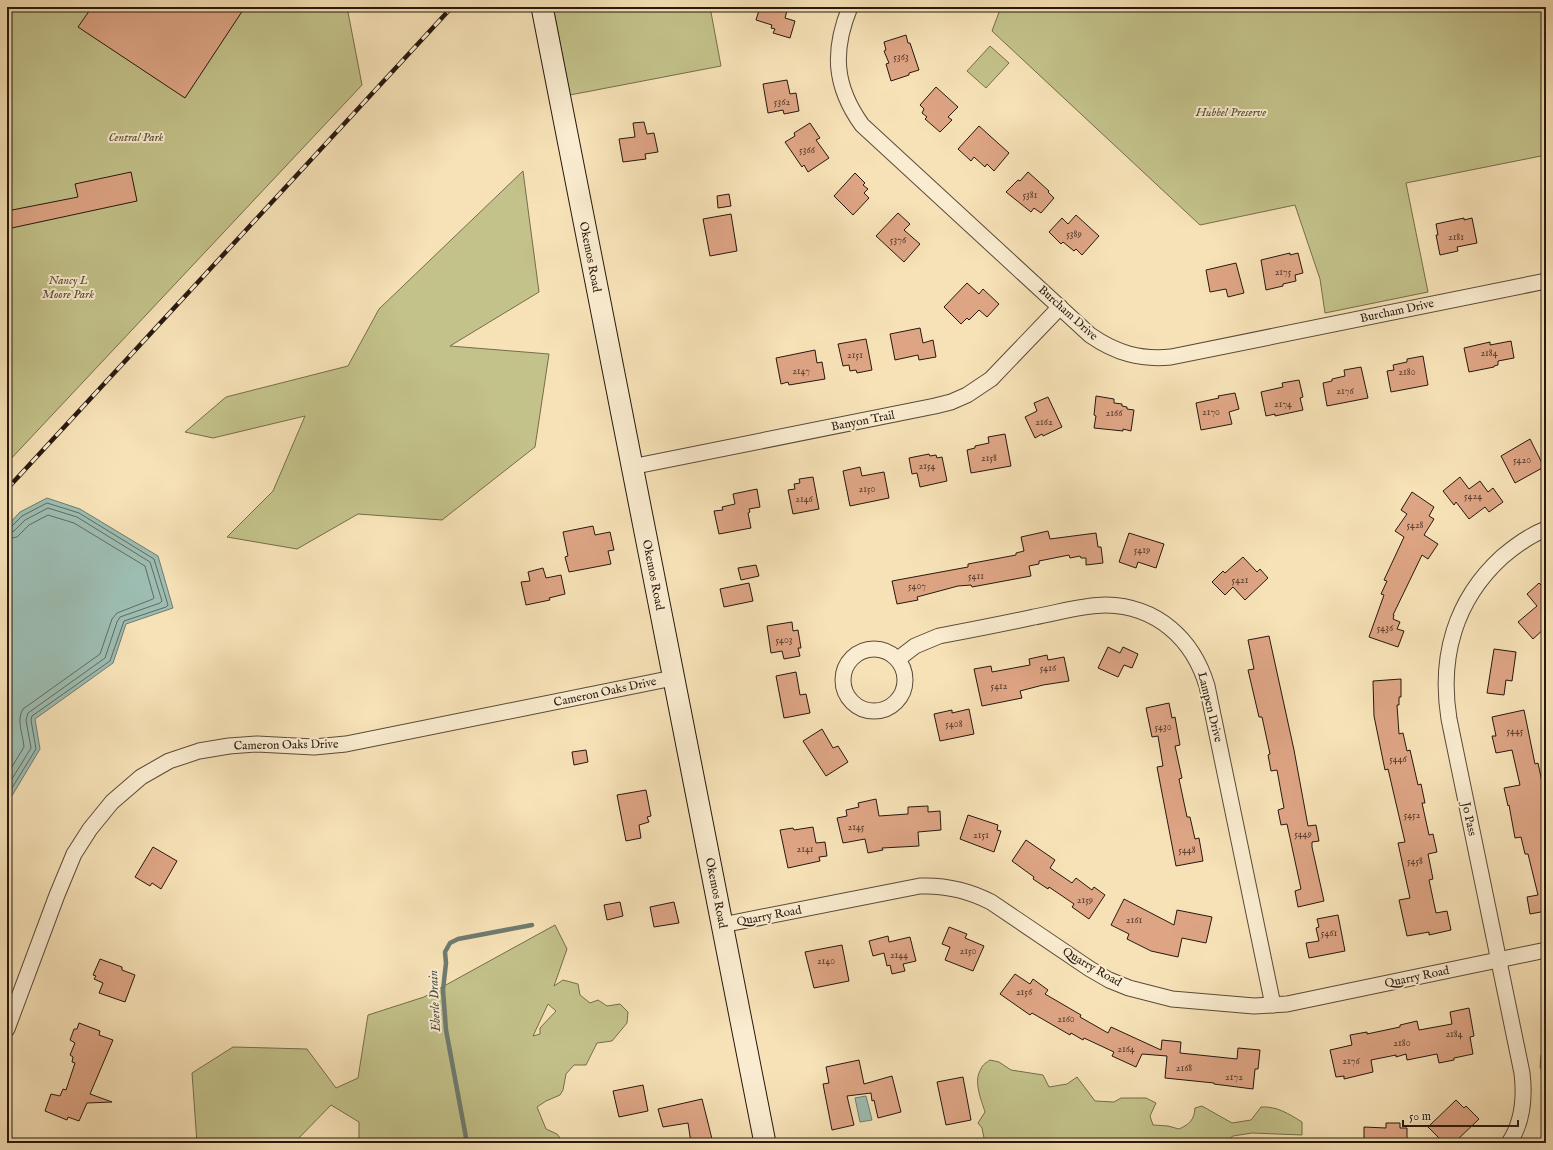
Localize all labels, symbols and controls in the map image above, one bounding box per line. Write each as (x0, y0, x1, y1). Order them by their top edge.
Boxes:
house number: 5363 (893, 51, 909, 64)
house number: 5362 (774, 96, 790, 109)
park label: Hubbel Preserve (1195, 105, 1266, 120)
park label: Central Park (109, 130, 164, 145)
house number: 5366 (799, 144, 816, 157)
house number: 5381 (1022, 189, 1038, 202)
street label: Okemos Road (576, 221, 604, 294)
house number: 5389 (1066, 228, 1082, 241)
house number: 2181 (1448, 231, 1464, 244)
house number: 5376 (890, 234, 907, 247)
house number: 2175 (1275, 266, 1292, 279)
park label: Nancy L Moore Park (42, 273, 94, 302)
street label: Burcham Drive (1035, 282, 1101, 344)
street label: Burcham Drive (1359, 296, 1436, 326)
house number: 2184 (1480, 347, 1498, 360)
house number: 2151 (847, 349, 863, 362)
house number: 2147 (792, 365, 810, 378)
house number: 2180 (1398, 366, 1416, 379)
house number: 2176 (1336, 385, 1354, 398)
house number: 2174 (1274, 398, 1292, 411)
house number: 2170 (1202, 406, 1220, 419)
street label: Banyon Trail (830, 407, 897, 435)
house number: 2166 (1106, 407, 1123, 420)
house number: 2162 (1035, 416, 1053, 429)
house number: 2158 (981, 452, 997, 465)
house number: 5420 (1513, 454, 1531, 467)
house number: 2154 (919, 460, 936, 473)
house number: 2150 (859, 483, 876, 496)
house number: 5424 (1464, 490, 1482, 503)
house number: 2146 (795, 493, 814, 506)
house number: 5428 (1406, 519, 1424, 532)
street label: Okemos Road (639, 539, 667, 612)
house number: 5419 (1134, 544, 1150, 557)
house number: 5411 (968, 570, 984, 583)
house number: 5421 (1232, 574, 1249, 587)
house number: 5407 (908, 580, 926, 593)
house number: 5436 (1377, 622, 1394, 635)
house number: 5403 (775, 634, 793, 647)
house number: 5416 (1040, 662, 1057, 675)
street label: Lampen Drive (1193, 670, 1226, 744)
street label: Cameron Oaks Drive (552, 674, 658, 710)
house number: 5412 (991, 680, 1008, 693)
house number: 5408 (945, 718, 963, 731)
house number: 5430 (1154, 721, 1172, 734)
house number: 5445 (1507, 725, 1524, 738)
street label: Cameron Oaks Drive (234, 737, 339, 753)
house number: 5446 (1389, 753, 1408, 766)
street label: Jo Pass (1457, 799, 1480, 837)
house number: 5452 (1404, 809, 1421, 822)
house number: 2145 (848, 821, 865, 834)
house number: 5449 (1294, 828, 1312, 841)
house number: 2151 (973, 829, 989, 842)
house number: 2141 (796, 843, 814, 856)
house number: 5448 (1178, 844, 1196, 857)
house number: 5458 (1407, 855, 1423, 868)
street label: Okemos Road (702, 857, 730, 930)
house number: 2159 (1077, 894, 1093, 907)
street label: Quarry Road (735, 902, 803, 930)
house number: 2161 (1126, 914, 1142, 927)
house number: 5461 (1321, 927, 1337, 940)
street label: Quarry Road (1060, 944, 1125, 990)
house number: 2150 (960, 945, 977, 958)
house number: 2144 (890, 949, 908, 962)
house number: 2140 (817, 955, 835, 968)
street label: Quarry Road (1383, 963, 1451, 991)
water label: Eberle Drain (425, 970, 445, 1033)
house number: 2156 (1016, 986, 1033, 999)
house number: 2160 (1057, 1013, 1075, 1026)
house number: 2184 (1445, 1028, 1463, 1041)
house number: 2180 (1393, 1037, 1411, 1050)
house number: 2164 (1117, 1043, 1135, 1056)
house number: 2176 (1342, 1055, 1360, 1068)
house number: 2168 (1176, 1062, 1192, 1075)
house number: 2172 (1225, 1071, 1243, 1084)
scale bar (1403, 1102, 1518, 1128)
text: 50 m (1409, 1109, 1431, 1124)

